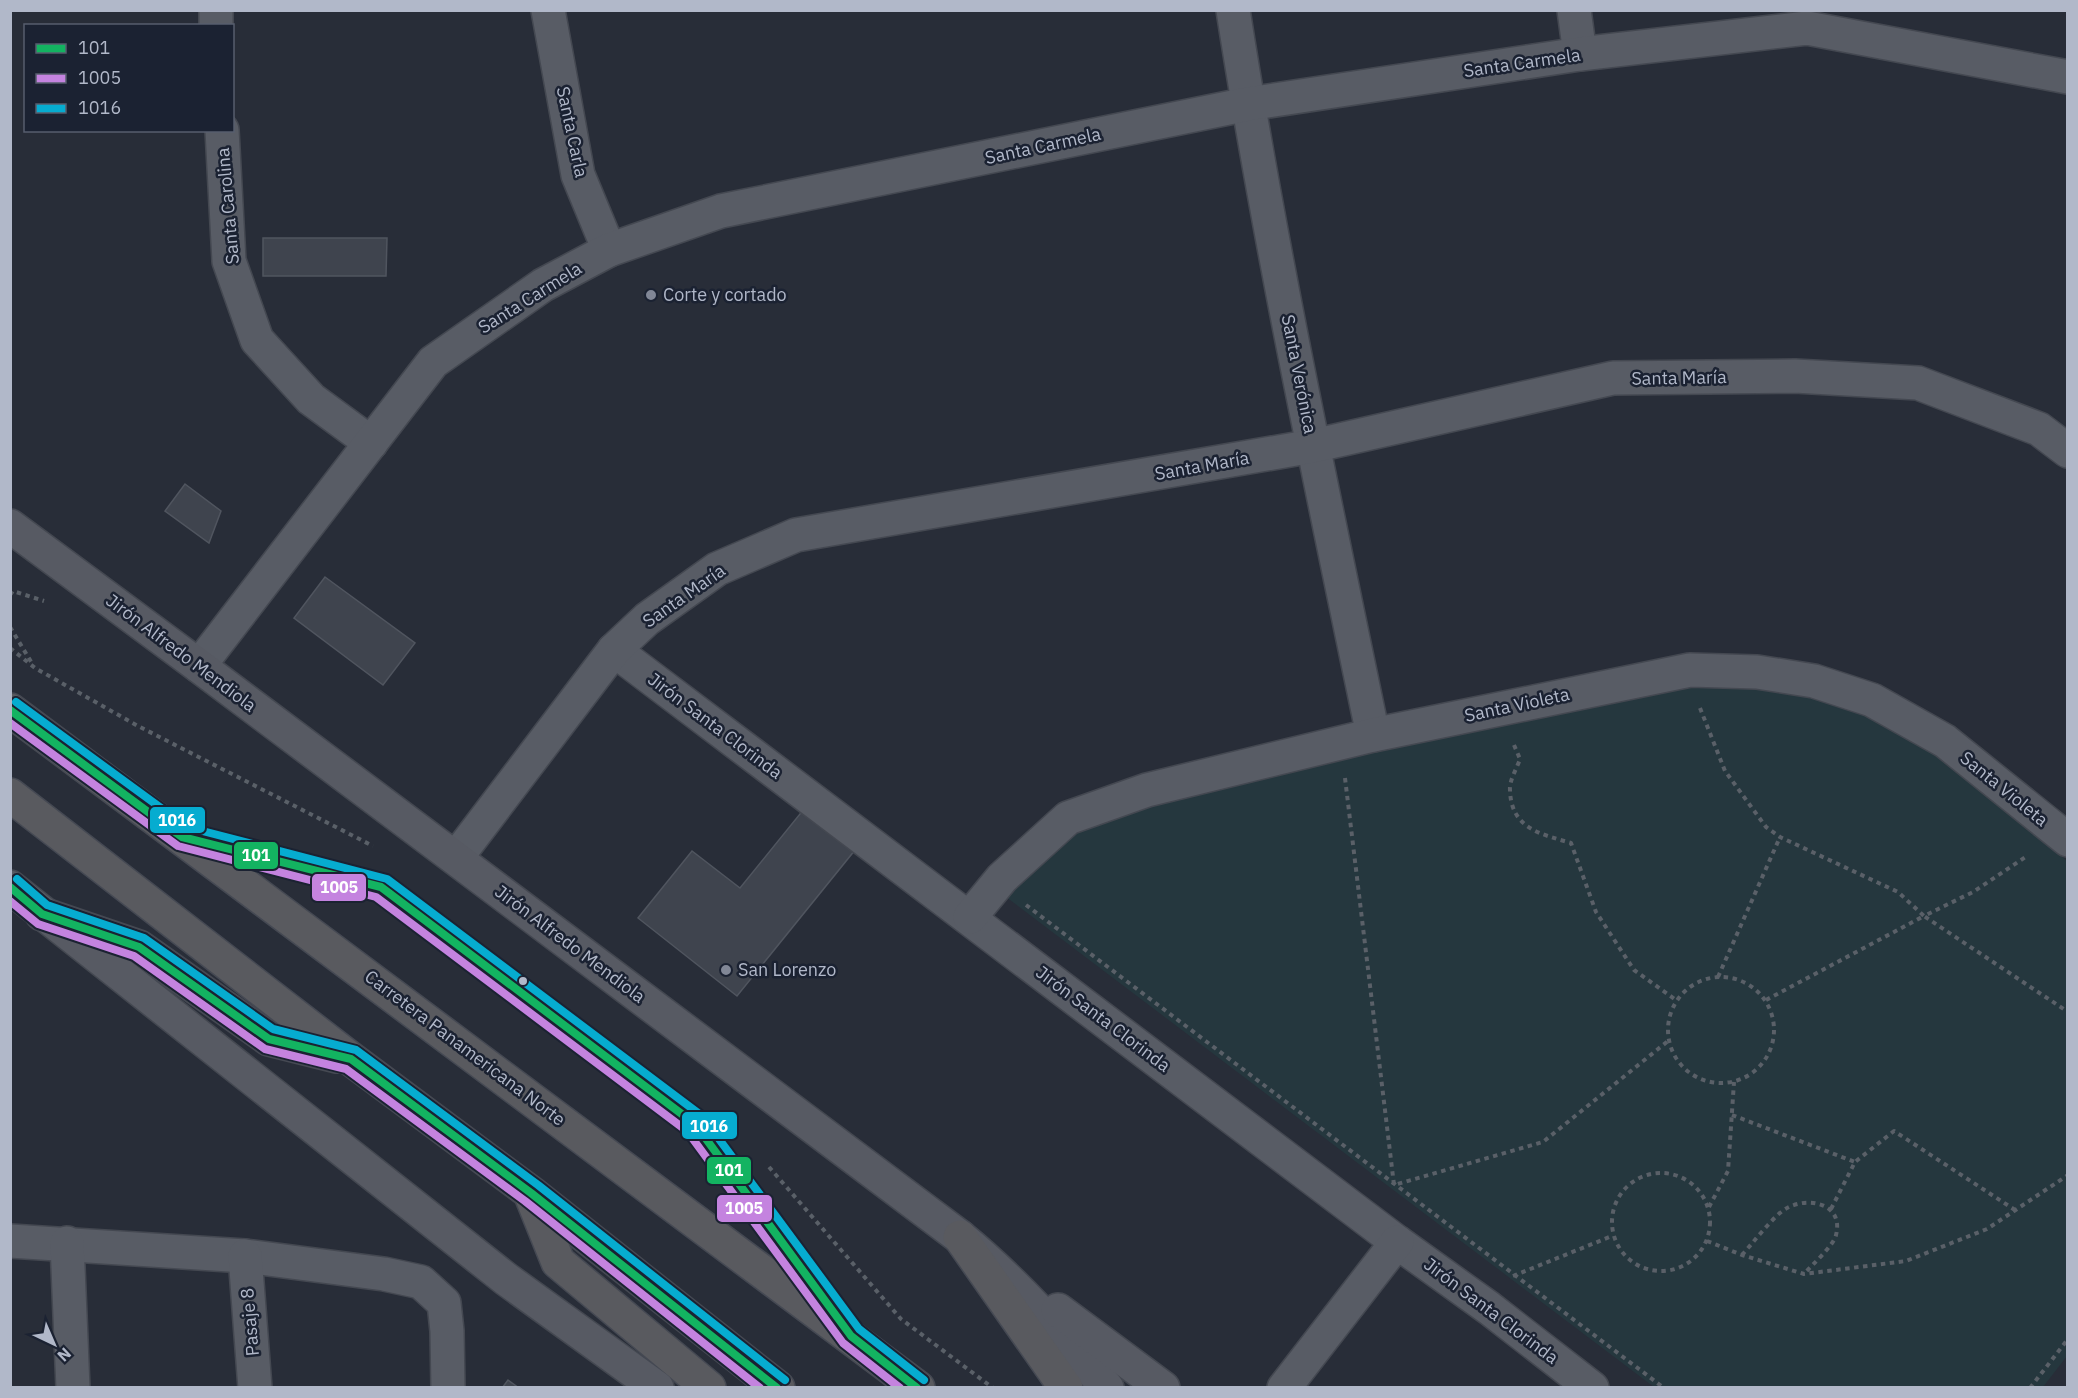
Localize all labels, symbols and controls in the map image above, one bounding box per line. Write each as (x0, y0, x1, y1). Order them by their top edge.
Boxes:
legend (24, 24, 234, 132)
text: 101 (78, 36, 110, 59)
street label: Santa Carmela (1462, 43, 1582, 82)
text: 1005 (78, 66, 121, 89)
street label: Santa Carla (552, 84, 593, 180)
text: 1016 (78, 96, 121, 119)
street label: Santa Carmela (983, 122, 1103, 169)
street label: Santa Carolina (211, 146, 244, 265)
street label: Santa Carmela (474, 256, 586, 339)
place label: Corte y cortado (663, 283, 787, 306)
marker: Corte y cortado (644, 288, 658, 302)
street label: Santa Verónica (1277, 312, 1322, 436)
street label: Santa María (1631, 365, 1727, 390)
street label: Santa María (1153, 446, 1251, 485)
street label: Santa María (638, 559, 730, 632)
street label: Jirón Alfredo Mendiola (102, 589, 261, 717)
street label: Jirón Santa Clorinda (643, 667, 788, 784)
street label: Santa Violeta (1462, 682, 1572, 727)
street label: Santa Violeta (1956, 746, 2053, 831)
line badge: 1016 (149, 806, 206, 834)
text: 1016 (158, 810, 197, 830)
line badge: 101 (233, 841, 279, 870)
text: 101 (242, 845, 271, 865)
line badge: 1005 (311, 873, 367, 902)
text: 1005 (320, 877, 359, 897)
street label: Jirón Alfredo Mendiola (491, 880, 650, 1008)
place label: San Lorenzo (738, 958, 836, 981)
street label: Jirón Santa Clorinda (1031, 960, 1176, 1077)
marker: San Lorenzo (719, 963, 733, 977)
street label: Carretera Panamericana Norte (360, 965, 570, 1131)
unlabelled marker (517, 975, 529, 987)
line badge: 1016 (681, 1111, 738, 1140)
text: 1016 (690, 1116, 729, 1136)
line badge: 101 (706, 1156, 752, 1185)
text: 101 (715, 1160, 744, 1180)
line badge: 1005 (716, 1194, 773, 1223)
text: 1005 (725, 1198, 764, 1218)
street label: Jirón Santa Clorinda (1419, 1252, 1564, 1369)
street label: Pasaje 8 (235, 1287, 264, 1357)
north arrow (24, 1314, 84, 1374)
text: N (53, 1344, 76, 1366)

